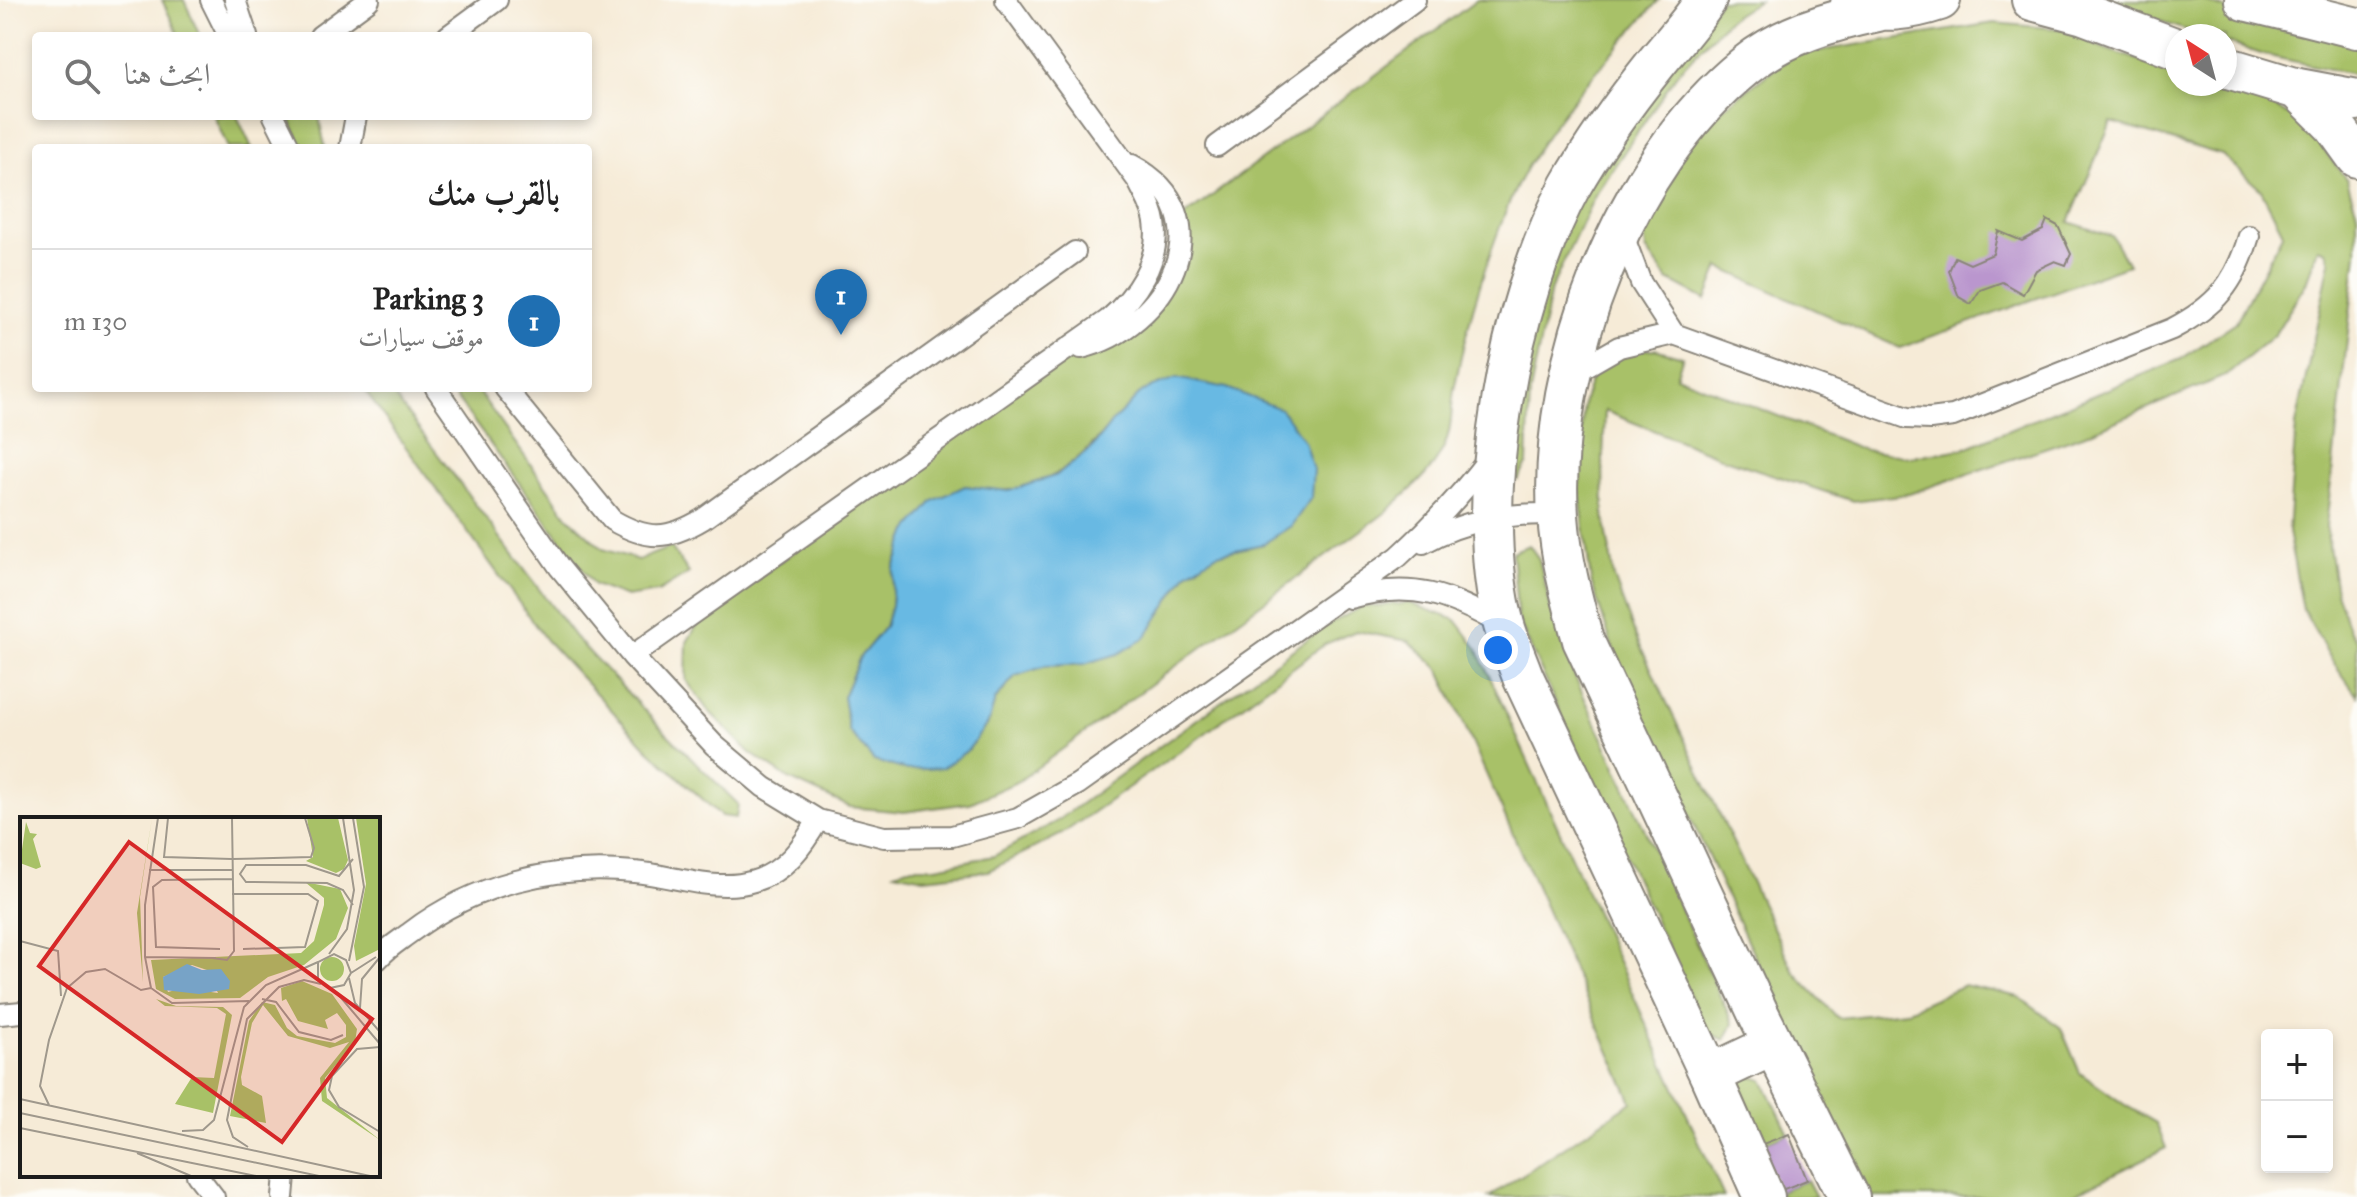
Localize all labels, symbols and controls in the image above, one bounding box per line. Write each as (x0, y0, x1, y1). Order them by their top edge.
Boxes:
north arrow (2165, 24, 2237, 96)
search box (32, 32, 592, 120)
icon: search (60, 54, 104, 98)
text: ابحث هنا (124, 56, 210, 92)
text: بالقرب منك (427, 172, 560, 213)
pin: 1 (815, 269, 867, 335)
text: Parking 3 (373, 281, 484, 317)
text: 130 m (64, 305, 127, 337)
text: 1 (529, 305, 539, 337)
text: موقف سيارات (358, 321, 484, 353)
your location (1478, 630, 1518, 670)
inset map (20, 817, 380, 1177)
map controls (2261, 1029, 2333, 1173)
button: + (2261, 1029, 2333, 1101)
button: − (2261, 1101, 2333, 1173)

